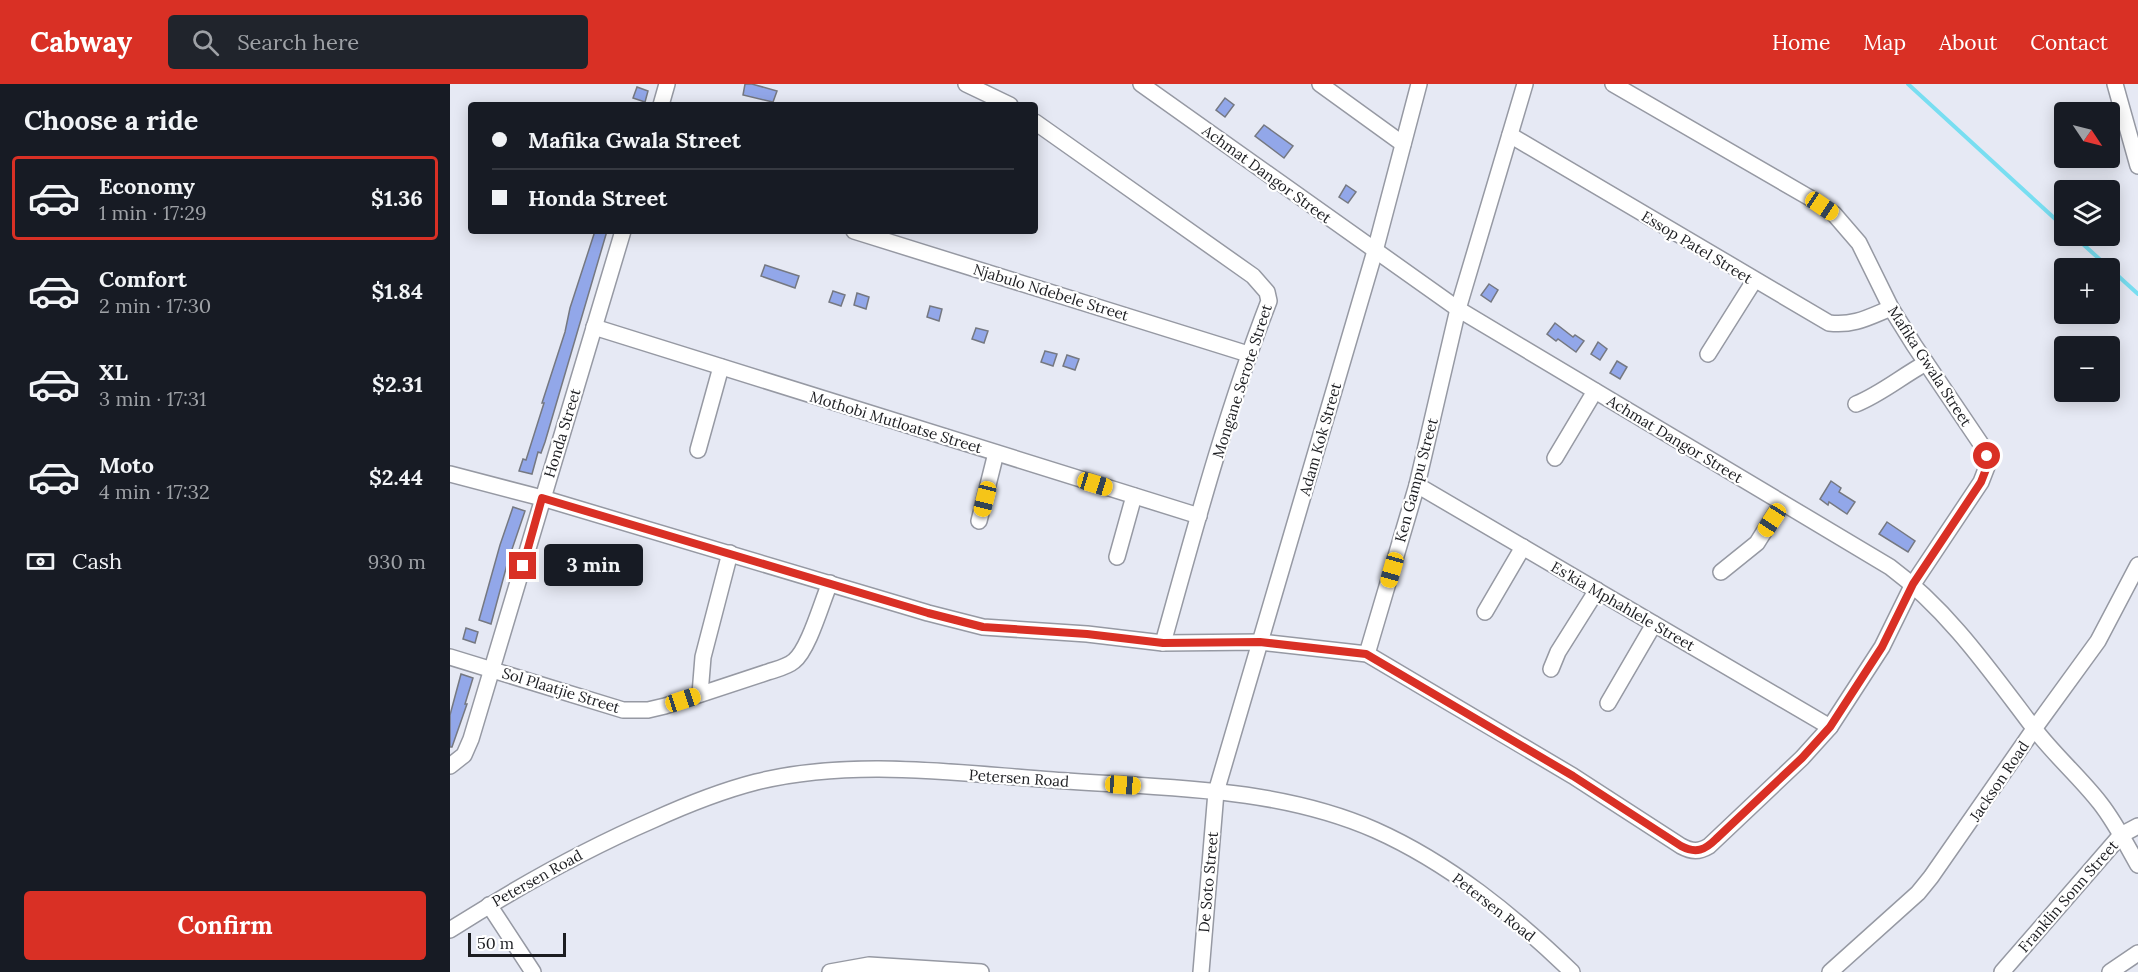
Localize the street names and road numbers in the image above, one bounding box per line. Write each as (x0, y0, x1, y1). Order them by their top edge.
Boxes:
street label: Achmat Dangor Street (1198, 120, 1335, 227)
street label: Essop Patel Street (1638, 206, 1756, 288)
street label: Njabulo Ndebele Street (971, 259, 1131, 325)
street label: Mongane Serote Street (1208, 301, 1276, 460)
street label: Mafika Gwala Street (1884, 302, 1976, 430)
street label: Adam Kok Street (1294, 380, 1345, 499)
street label: Honda Street (539, 386, 585, 480)
street label: Mothobi Mutloatse Street (807, 387, 985, 457)
street label: Achmat Dangor Street (1603, 390, 1747, 487)
street label: Ken Gampu Street (1390, 415, 1442, 544)
street label: Es'kia Mphahlele Street (1548, 557, 1698, 655)
street label: Sol Plaatjie Street (500, 663, 622, 717)
street label: Jackson Road (1965, 737, 2033, 826)
street label: Petersen Road (968, 765, 1070, 791)
street label: De Soto Street (1194, 830, 1222, 933)
street label: Franklin Sonn Street (2014, 836, 2122, 956)
street label: Petersen Road (489, 845, 585, 911)
street label: Petersen Road (1449, 869, 1539, 945)

